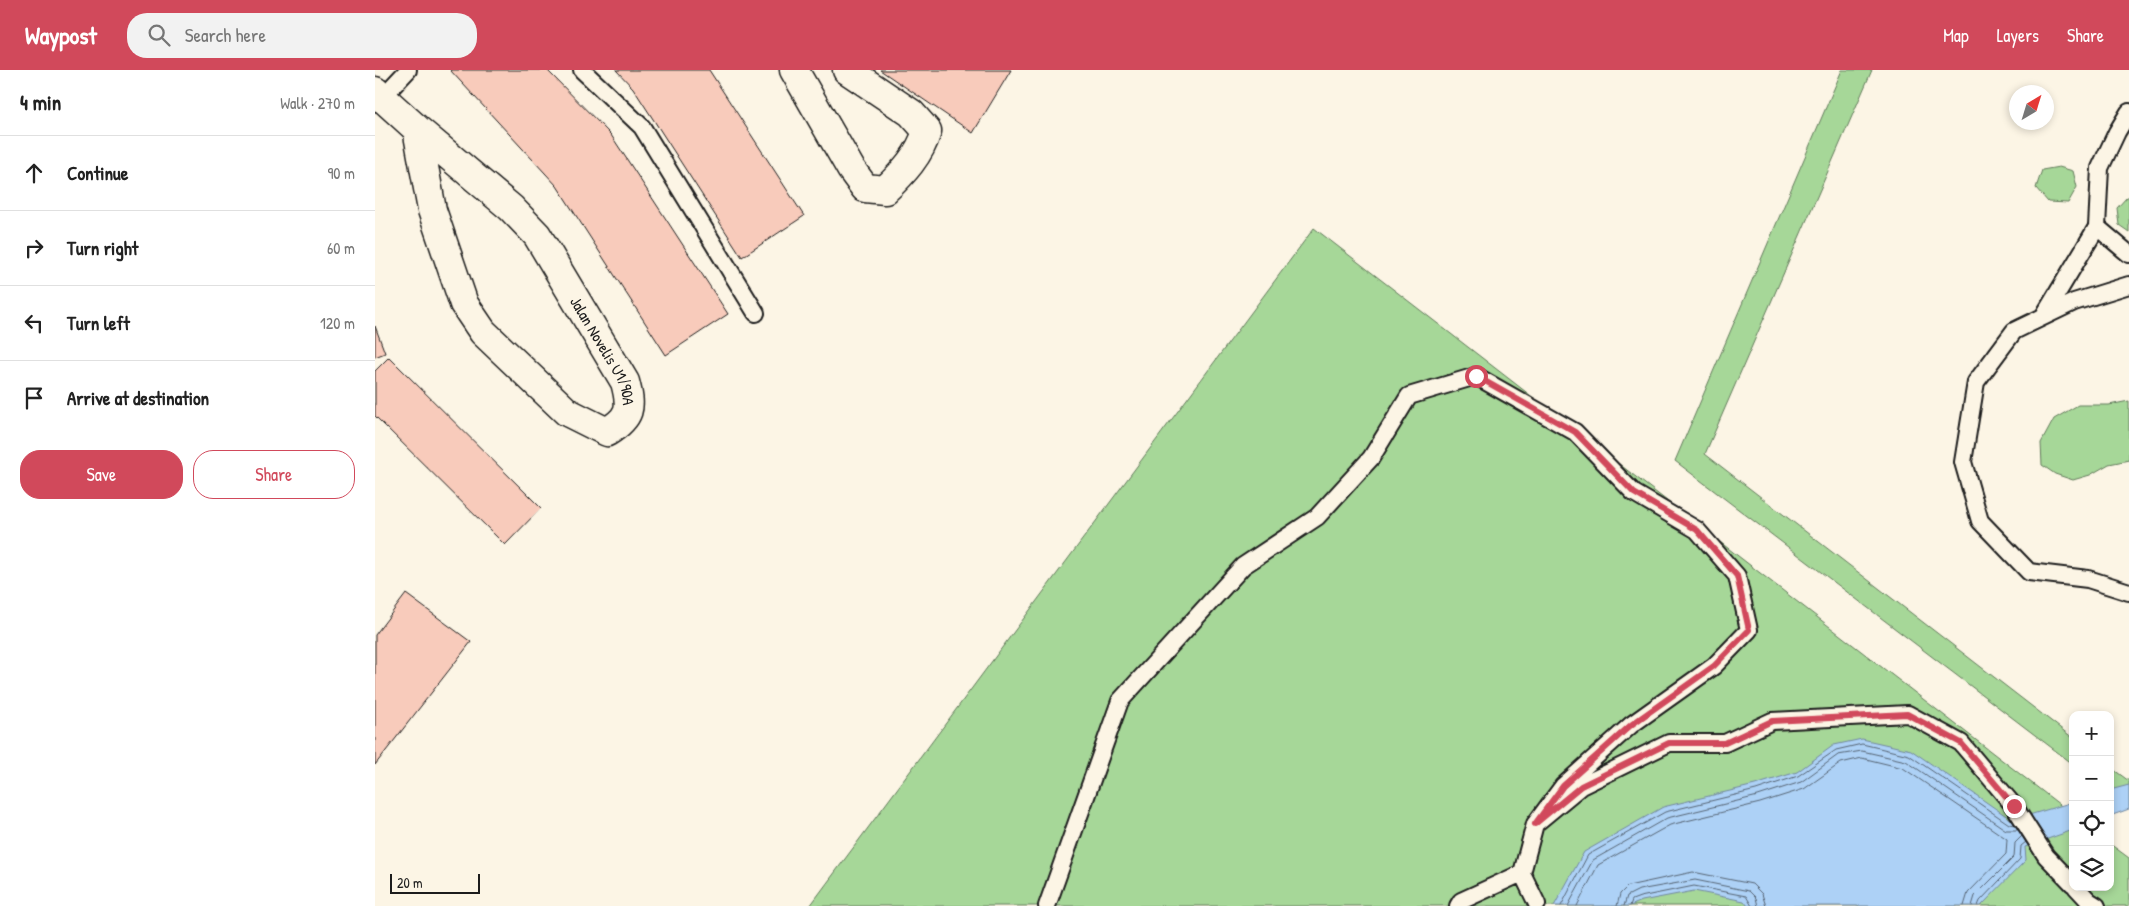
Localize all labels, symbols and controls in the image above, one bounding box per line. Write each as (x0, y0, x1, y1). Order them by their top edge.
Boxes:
search box (127, 13, 477, 58)
text: Waypost (25, 19, 97, 51)
icon: search (145, 21, 173, 49)
text: Search here (185, 22, 266, 48)
text: Map (1943, 23, 1969, 48)
text: Layers (1997, 23, 2039, 48)
text: Share (2067, 23, 2104, 48)
north arrow (2009, 85, 2054, 130)
text: 4 min (20, 88, 61, 117)
text: Walk · 270 m (280, 92, 355, 114)
icon: ahead (20, 159, 48, 187)
text: Continue (67, 160, 128, 186)
text: 90 m (327, 162, 355, 184)
icon: right (20, 234, 48, 262)
text: Turn right (67, 235, 138, 261)
text: 60 m (327, 237, 355, 259)
street label: Jalan Novelis U1/90A (565, 292, 640, 406)
icon: left (20, 309, 48, 337)
text: Turn left (67, 310, 130, 336)
text: 120 m (320, 312, 355, 334)
route start (1465, 365, 1488, 388)
icon: arrive (20, 384, 48, 412)
text: Arrive at destination (67, 385, 209, 411)
button: Save (20, 450, 183, 499)
button: Share (193, 450, 355, 499)
map controls (2069, 711, 2114, 891)
button: + (2069, 711, 2114, 756)
button: − (2069, 756, 2114, 801)
route end (2003, 795, 2026, 818)
button: locate (2069, 801, 2114, 846)
button: layers (2069, 846, 2114, 891)
scale bar (390, 871, 480, 894)
text: 20 m (397, 873, 423, 892)

